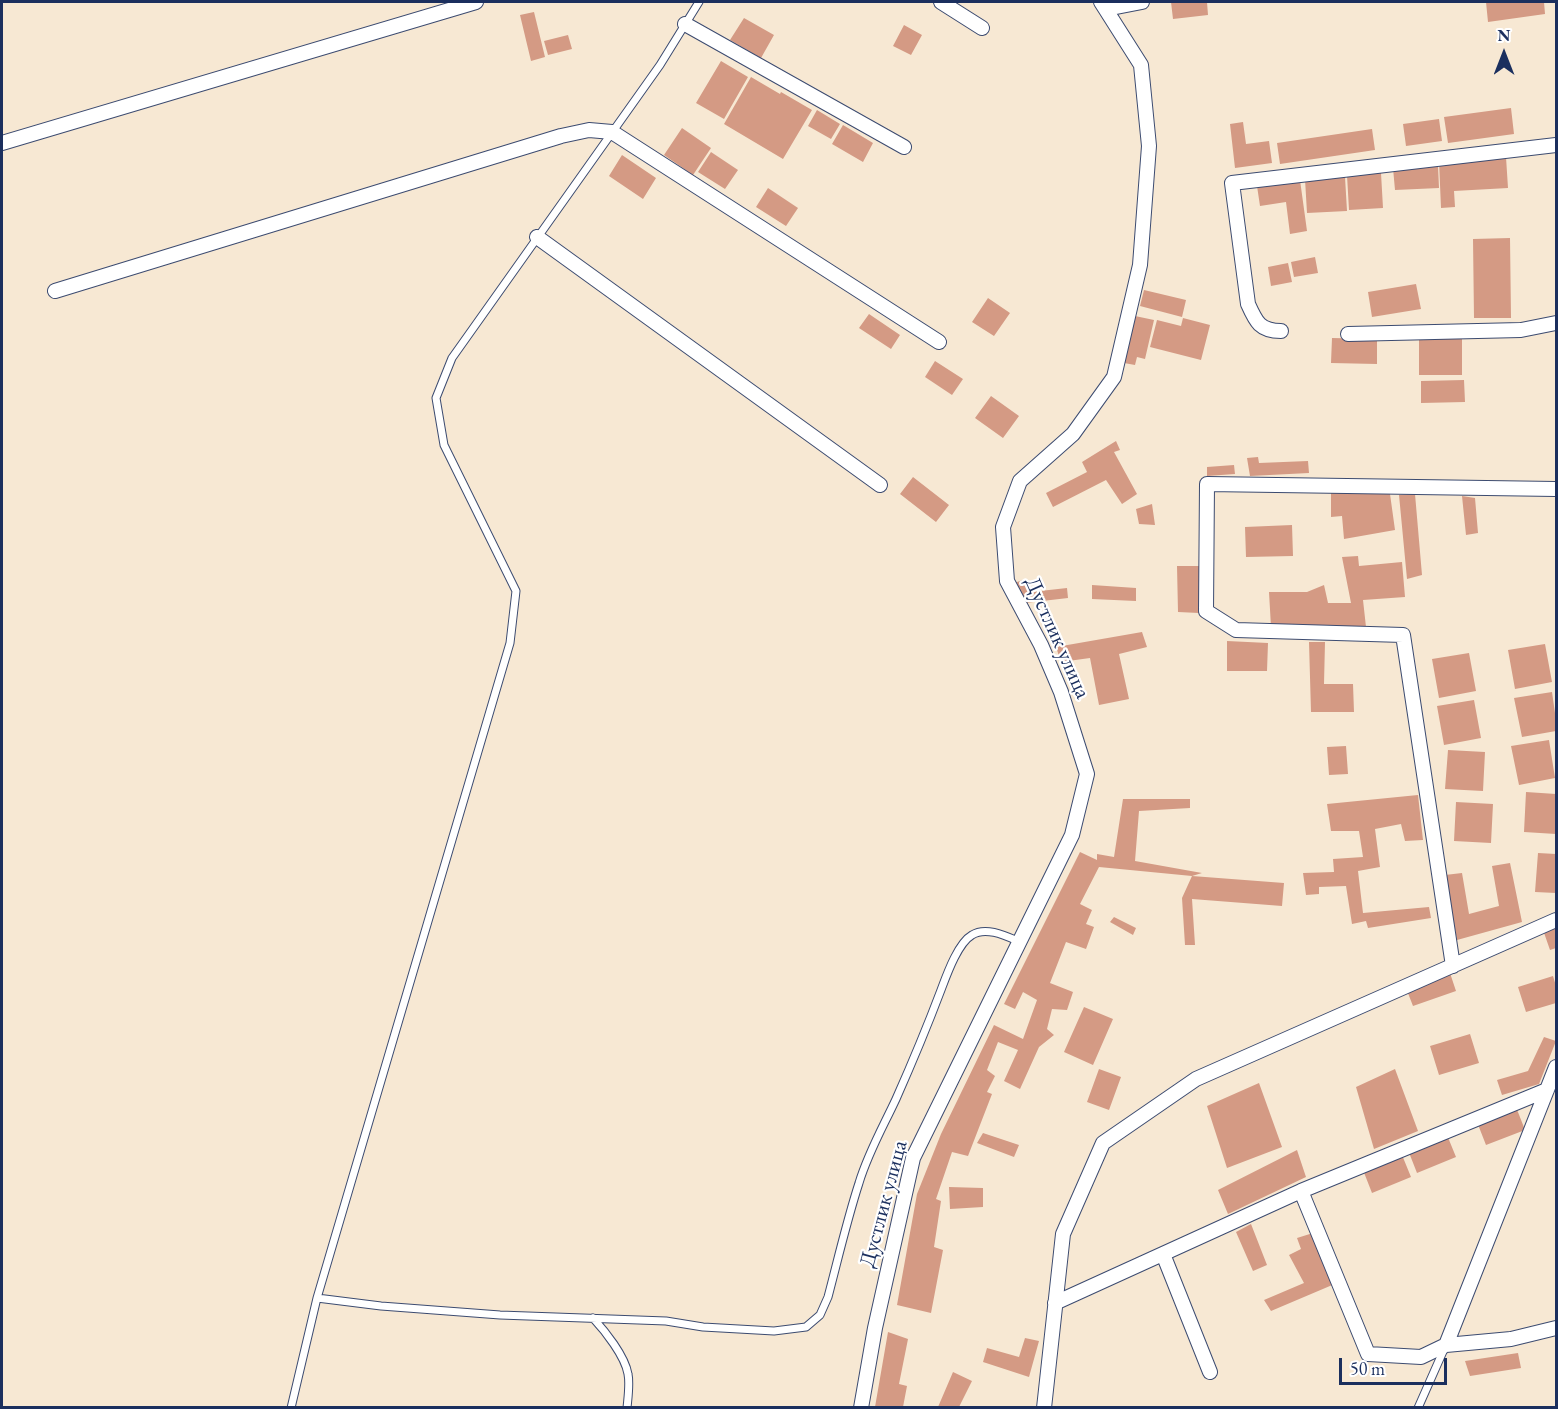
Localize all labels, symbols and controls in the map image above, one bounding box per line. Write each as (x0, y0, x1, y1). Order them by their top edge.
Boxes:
north arrow (1474, 24, 1534, 84)
text: N (1498, 25, 1510, 46)
street label: Дустлик улица (1018, 573, 1096, 703)
street label: Дустлик улица (854, 1138, 914, 1270)
scale bar (1342, 1346, 1450, 1384)
text: 50 m (1350, 1357, 1385, 1380)

